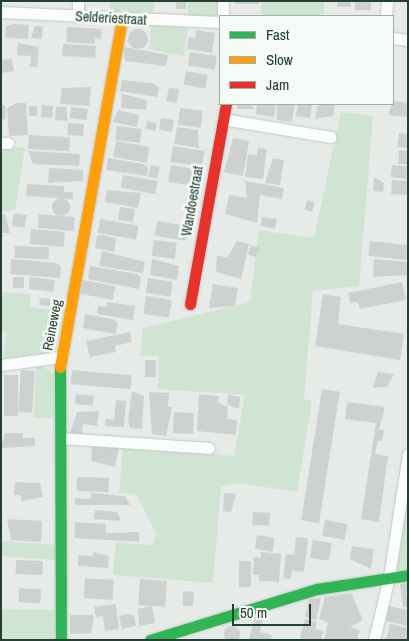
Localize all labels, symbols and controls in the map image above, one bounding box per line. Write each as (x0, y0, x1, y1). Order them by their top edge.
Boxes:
street label: Selderiestraat (75, 8, 147, 28)
legend (219, 15, 394, 105)
text: Fast (266, 24, 289, 45)
text: Slow (266, 49, 293, 70)
text: Jam (266, 74, 289, 95)
street label: Wandoestraat (178, 165, 206, 237)
street label: Reineweg (39, 298, 65, 352)
scale bar (234, 594, 313, 626)
text: 50 m (240, 602, 267, 623)

